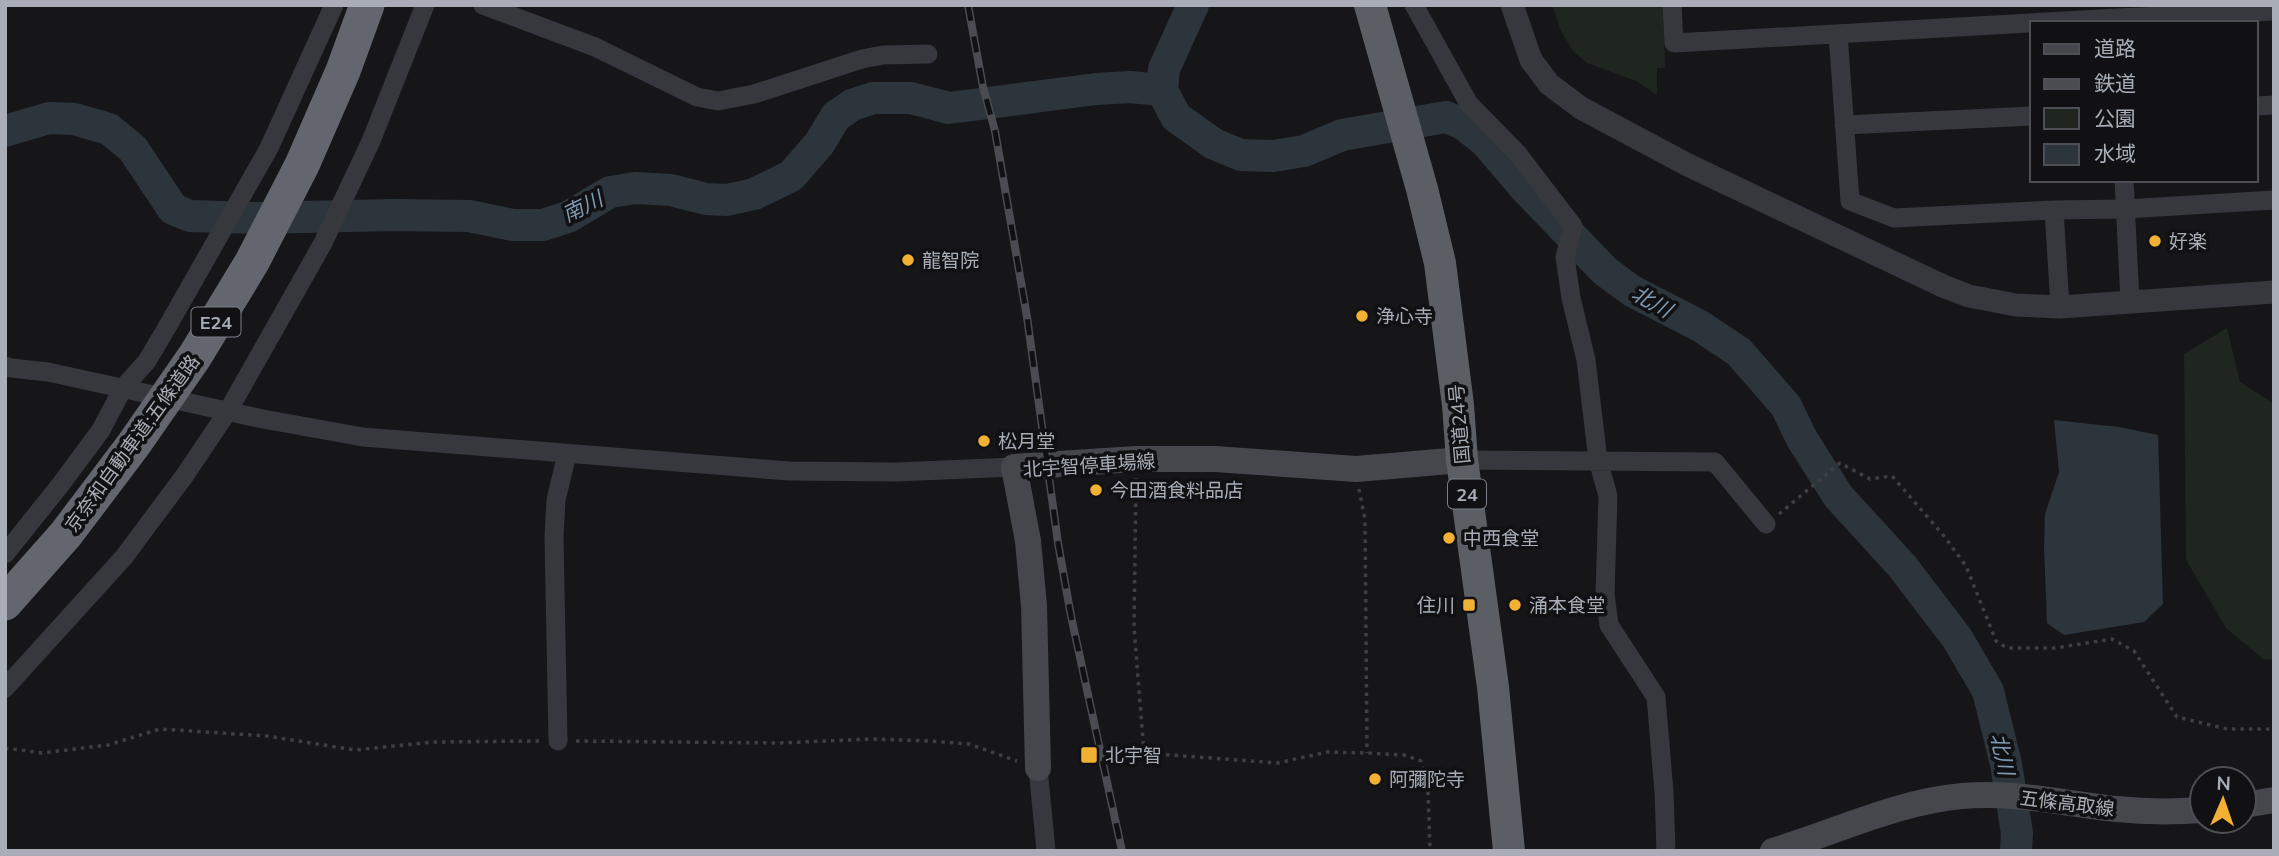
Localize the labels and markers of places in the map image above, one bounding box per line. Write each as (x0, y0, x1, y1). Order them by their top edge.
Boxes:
place label: 好楽 (2169, 229, 2207, 253)
marker: 好楽 (2147, 233, 2163, 249)
place label: 龍智院 (922, 248, 979, 272)
marker: 龍智院 (900, 252, 916, 268)
place label: 浄心寺 (1376, 304, 1433, 328)
marker: 浄心寺 (1354, 308, 1370, 324)
place label: 松月堂 (998, 429, 1055, 453)
marker: 松月堂 (976, 433, 992, 449)
place label: 今田酒食料品店 (1110, 478, 1243, 502)
marker: 今田酒食料品店 (1088, 482, 1104, 498)
place label: 中西食堂 (1463, 526, 1539, 550)
marker: 中西食堂 (1441, 530, 1457, 546)
place label: 住川 (1417, 593, 1455, 617)
place label: 涌本食堂 (1529, 593, 1605, 617)
marker: 住川 (1461, 597, 1477, 613)
marker: 涌本食堂 (1507, 597, 1523, 613)
place label: 北宇智 (1105, 743, 1162, 767)
marker: 北宇智 (1079, 745, 1099, 765)
place label: 阿彌陀寺 (1389, 767, 1465, 791)
marker: 阿彌陀寺 (1367, 771, 1383, 787)

